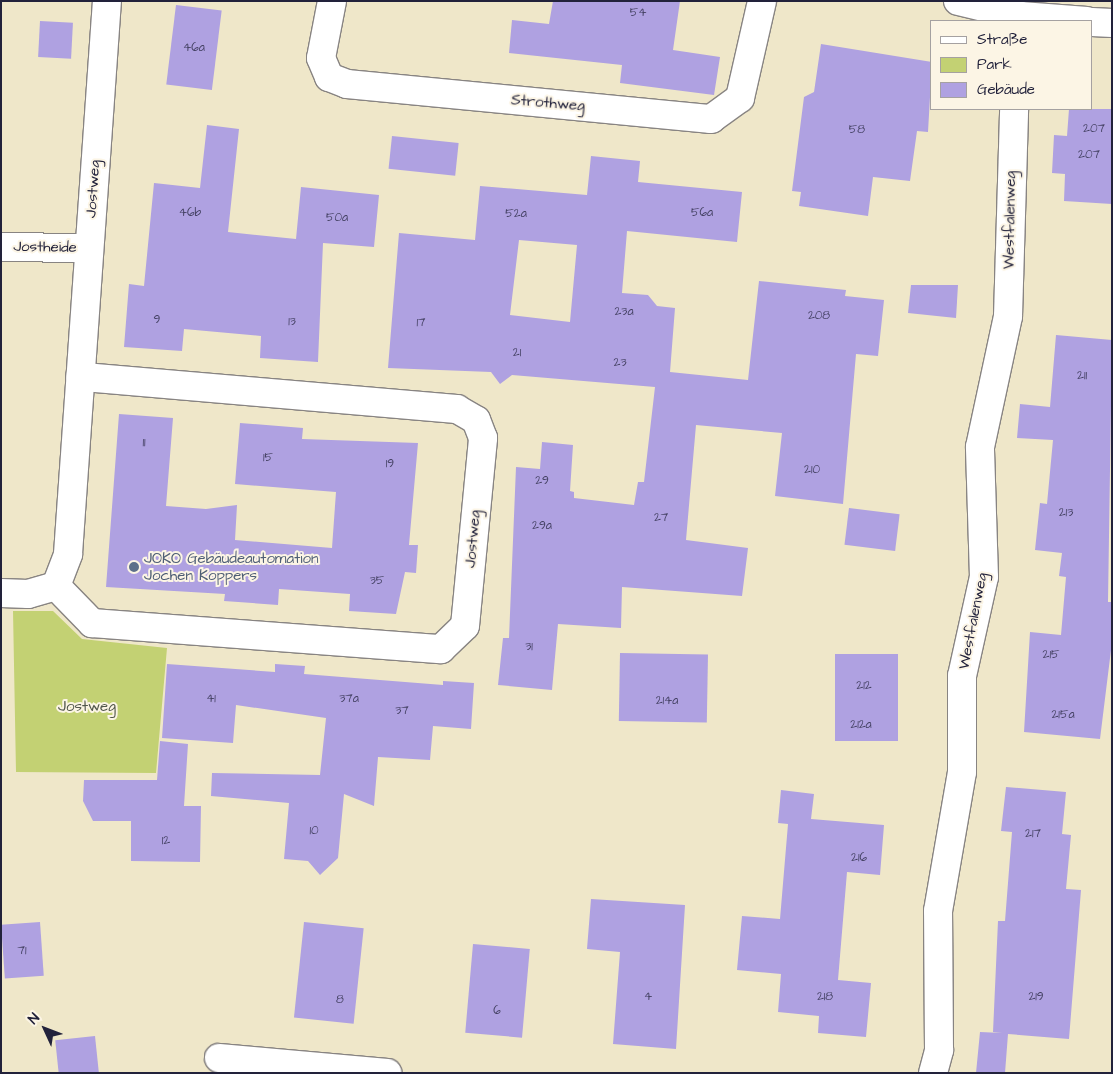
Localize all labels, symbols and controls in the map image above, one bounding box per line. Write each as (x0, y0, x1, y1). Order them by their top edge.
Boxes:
house number: 54 (630, 6, 646, 20)
legend (930, 20, 1093, 110)
text: Straße (977, 29, 1027, 50)
house number: 46a (183, 41, 205, 55)
text: Park (977, 54, 1012, 75)
text: Gebäude (977, 79, 1035, 100)
street label: Strothweg (510, 91, 586, 115)
house number: 207 (1083, 122, 1105, 136)
house number: 58 (849, 123, 865, 137)
house number: 207 (1078, 148, 1100, 162)
street label: Jostweg (82, 159, 104, 219)
street label: Westfalenweg (1000, 171, 1020, 269)
house number: 46b (179, 206, 201, 220)
house number: 56a (691, 206, 713, 220)
house number: 52a (505, 207, 527, 221)
house number: 50a (326, 211, 348, 225)
street label: Jostheide (13, 237, 77, 257)
house number: 23a (614, 305, 634, 319)
house number: 208 (808, 309, 830, 323)
house number: 9 (154, 313, 160, 327)
house number: 13 (288, 315, 296, 329)
house number: 17 (417, 316, 425, 330)
house number: 21 (513, 346, 521, 360)
house number: 23 (614, 356, 626, 370)
house number: 211 (1077, 369, 1087, 383)
house number: 11 (142, 436, 146, 450)
house number: 15 (263, 451, 273, 465)
house number: 19 (386, 457, 394, 471)
house number: 210 (804, 463, 820, 477)
house number: 29 (535, 474, 549, 488)
house number: 213 (1059, 506, 1073, 520)
street label: Jostweg (462, 509, 484, 569)
house number: 27 (654, 511, 668, 525)
house number: 29a (532, 519, 552, 533)
place label: JOKO Gebäudeautomation Jochen Koppers (144, 549, 318, 584)
marker: JOKO Gebäudeautomation Jochen Koppers (128, 561, 140, 573)
street label: Westfalenweg (955, 571, 991, 671)
house number: 35 (370, 574, 384, 588)
house number: 31 (525, 640, 533, 654)
house number: 215 (1043, 648, 1059, 662)
house number: 212 (856, 679, 872, 693)
house number: 41 (206, 692, 216, 706)
house number: 37a (339, 692, 359, 706)
house number: 214a (656, 694, 678, 708)
park label: Jostweg (58, 698, 116, 716)
house number: 37 (395, 704, 409, 718)
house number: 215a (1051, 708, 1075, 722)
house number: 212a (850, 718, 872, 732)
house number: 10 (309, 824, 319, 838)
house number: 217 (1025, 827, 1041, 841)
house number: 12 (162, 834, 170, 848)
house number: 216 (851, 851, 867, 865)
house number: 71 (18, 944, 26, 958)
house number: 4 (644, 990, 652, 1004)
house number: 218 (817, 990, 833, 1004)
house number: 219 (1028, 990, 1044, 1004)
house number: 8 (336, 993, 344, 1007)
north arrow (20, 1004, 70, 1054)
house number: 6 (493, 1004, 501, 1018)
text: N (24, 1009, 44, 1029)

